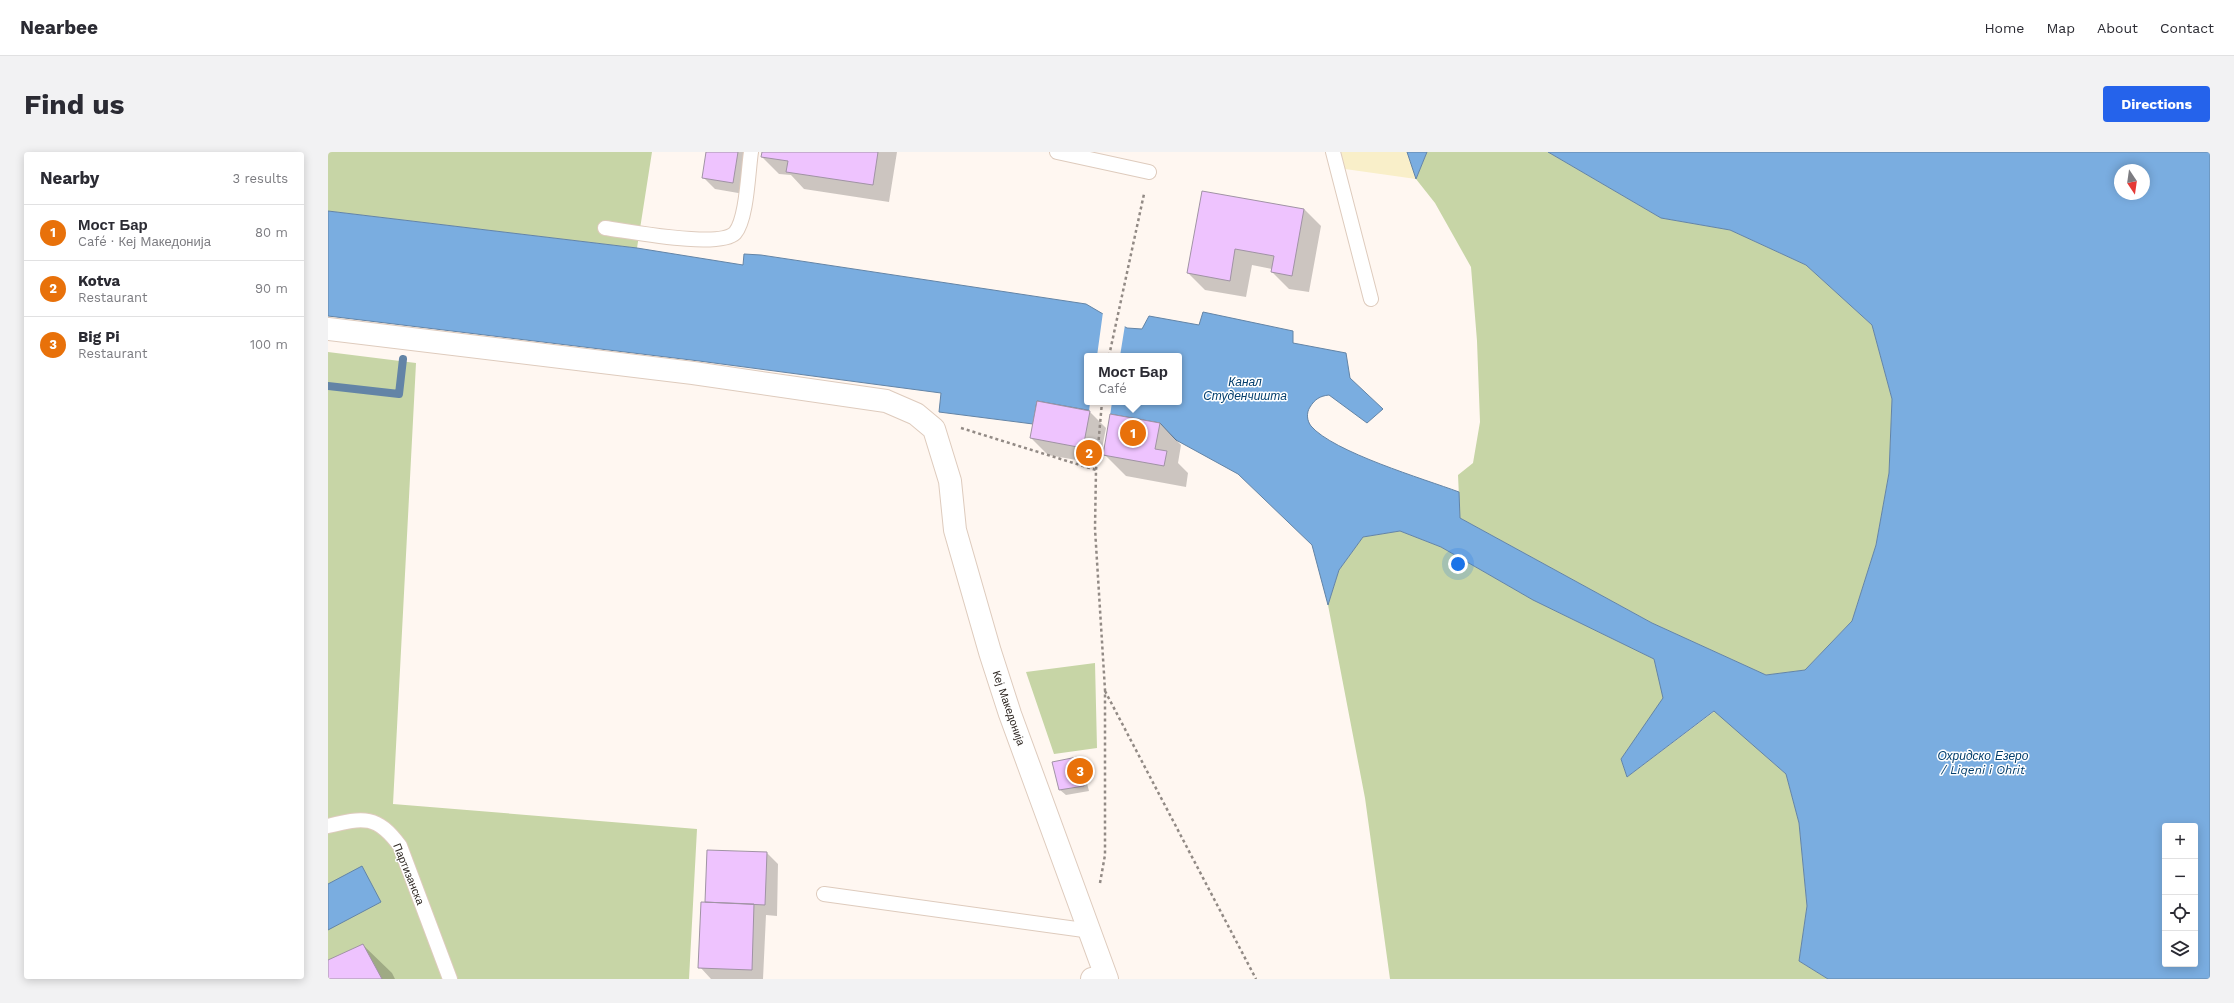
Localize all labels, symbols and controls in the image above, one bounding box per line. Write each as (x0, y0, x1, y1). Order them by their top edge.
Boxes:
text: Nearbee (20, 16, 98, 39)
text: Home (1984, 20, 2024, 36)
text: Map (2046, 20, 2075, 36)
text: About (2097, 20, 2138, 36)
text: Contact (2160, 20, 2214, 36)
button: Directions (2103, 86, 2210, 122)
text: Find us (24, 88, 124, 121)
north arrow (2114, 164, 2150, 200)
text: Nearby (40, 168, 99, 188)
text: 3 results (233, 171, 288, 186)
text: Мост Бар (78, 216, 148, 234)
text: 1 (50, 225, 56, 240)
text: 80 m (255, 225, 288, 240)
text: Café · Кеј Македонија (78, 234, 211, 249)
text: Kotva (78, 272, 120, 290)
text: 2 (49, 281, 57, 296)
text: 90 m (255, 281, 288, 296)
text: Restaurant (78, 290, 148, 305)
text: Big Pi (78, 328, 120, 346)
text: 3 (49, 337, 57, 352)
text: 100 m (250, 337, 288, 352)
text: Restaurant (78, 346, 148, 361)
popup (1084, 353, 1182, 405)
text: Мост Бар (1098, 363, 1168, 381)
water label: Канал Студенчишта (1203, 375, 1287, 403)
text: Café (1098, 381, 1127, 396)
pin: 1 (1120, 418, 1146, 448)
pin: 2 (1076, 438, 1102, 468)
your location (1448, 554, 1468, 574)
street label: Кеј Македонија (990, 669, 1028, 748)
water label: Охридско Езеро / Liqeni i Ohrit (1938, 749, 2029, 777)
pin: 3 (1067, 756, 1093, 786)
map controls (2162, 823, 2198, 967)
button: + (2162, 823, 2198, 859)
street label: Партизанска (390, 842, 427, 908)
button: − (2162, 859, 2198, 895)
button: locate (2162, 895, 2198, 931)
button: layers (2162, 931, 2198, 967)

